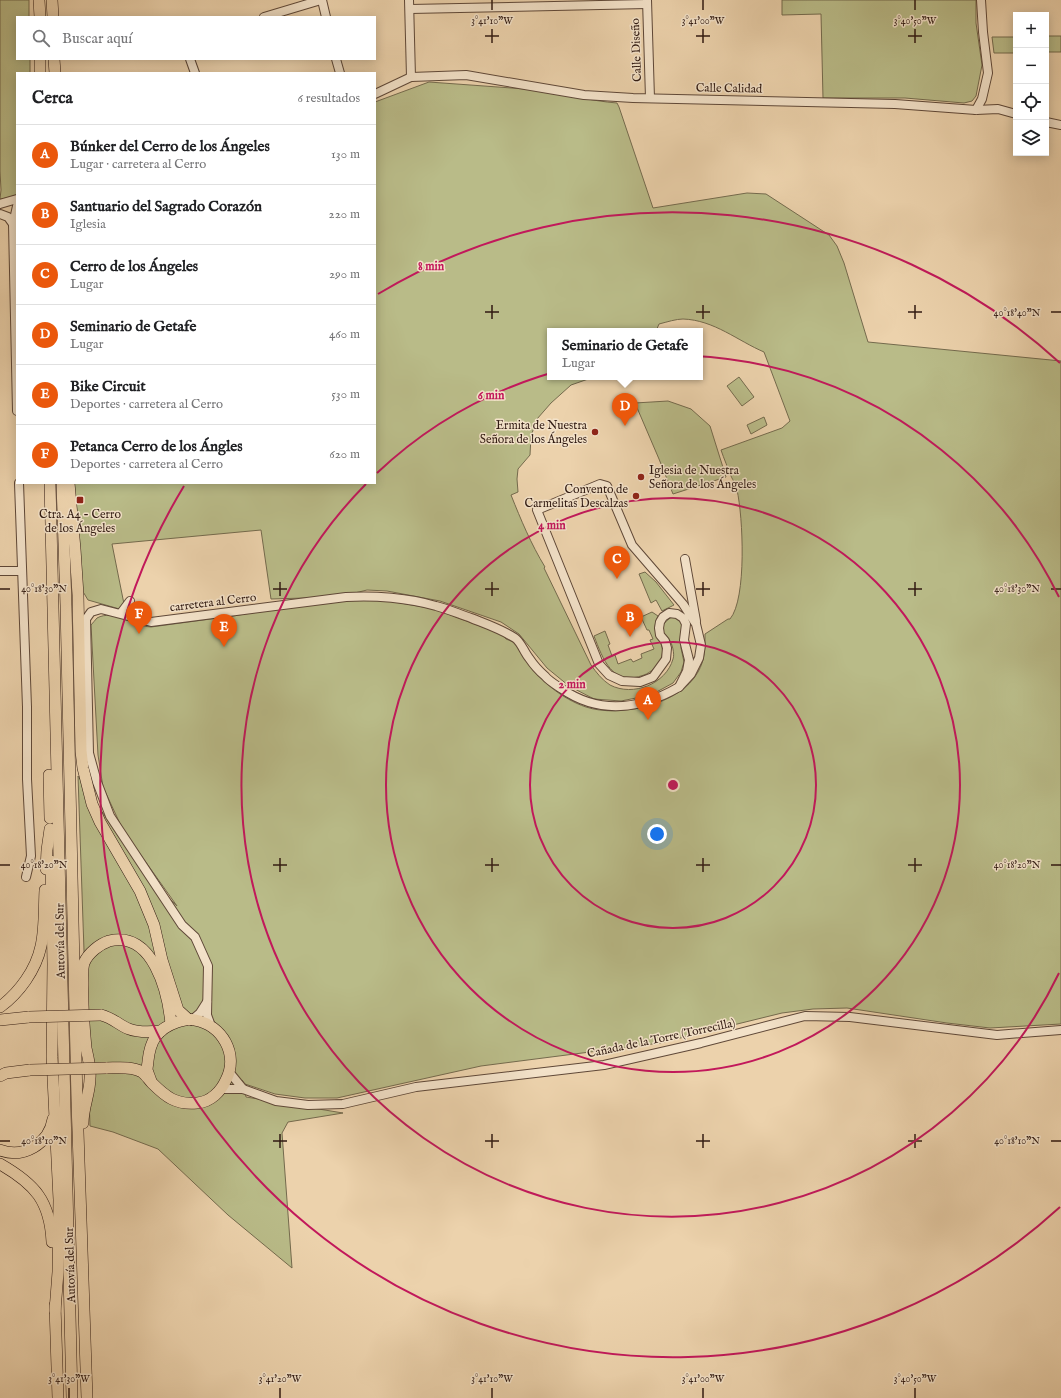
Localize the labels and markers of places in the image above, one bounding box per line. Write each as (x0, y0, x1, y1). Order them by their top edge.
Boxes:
pin: D (612, 393, 638, 426)
place label: Ermita de Nuestra Señora de los Ángeles (480, 418, 588, 447)
marker: Ermita de Nuestra Señora de los Ángeles (590, 427, 600, 437)
place label: Iglesia de Nuestra Señora de los Ángeles (649, 463, 756, 492)
marker: Iglesia de Nuestra Señora de los Ángeles (636, 472, 646, 482)
place label: Convento de Carmelitas Descalzas (525, 482, 628, 511)
marker: Convento de Carmelitas Descalzas (631, 491, 641, 501)
marker: Ctra. A4 - Cerro de los Ángeles (75, 495, 85, 505)
place label: Ctra. A4 - Cerro de los Ángeles (39, 507, 121, 536)
pin: C (604, 546, 630, 579)
pin: F (126, 601, 152, 634)
pin: B (617, 604, 643, 637)
pin: E (211, 614, 237, 647)
pin: A (635, 687, 661, 720)
centre of rings (666, 778, 680, 792)

